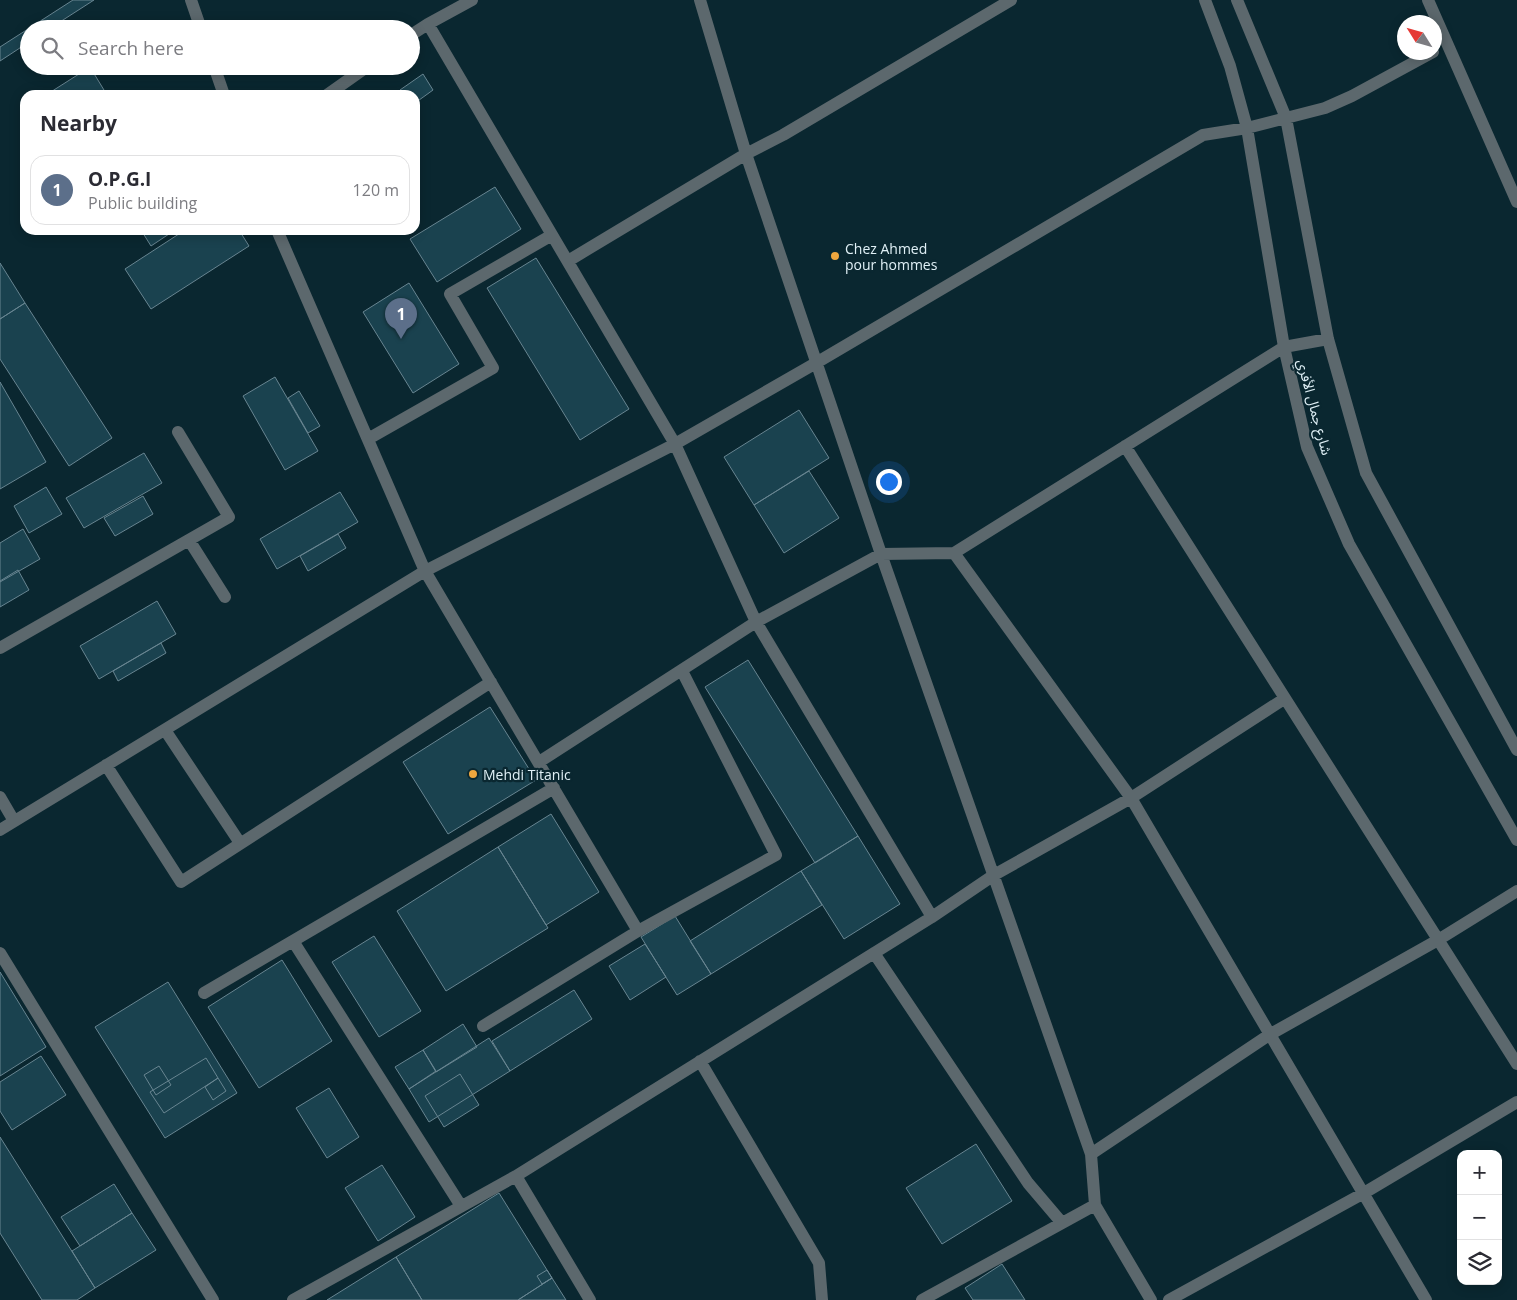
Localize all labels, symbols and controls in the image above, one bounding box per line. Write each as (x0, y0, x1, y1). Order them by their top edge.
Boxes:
north arrow (1397, 15, 1442, 60)
search box (20, 20, 420, 75)
icon: search (38, 34, 66, 62)
text: Search here (78, 35, 184, 61)
text: Nearby (40, 109, 117, 137)
text: O.P.G.I (88, 166, 151, 192)
text: 1 (52, 179, 62, 201)
text: 120 m (353, 179, 399, 201)
text: Public building (88, 192, 197, 214)
place label: Chez Ahmed pour hommes (845, 239, 938, 274)
marker: Chez Ahmed pour hommes (829, 250, 841, 262)
pin: 1 (385, 298, 417, 339)
street label: شارع جمال الأفري (1291, 357, 1337, 458)
your location (876, 469, 902, 495)
place label: Mehdi Titanic (483, 765, 571, 784)
marker: Mehdi Titanic (467, 768, 479, 780)
map controls (1457, 1150, 1502, 1285)
button: + (1457, 1150, 1502, 1195)
button: − (1457, 1195, 1502, 1240)
button: layers (1457, 1240, 1502, 1285)

